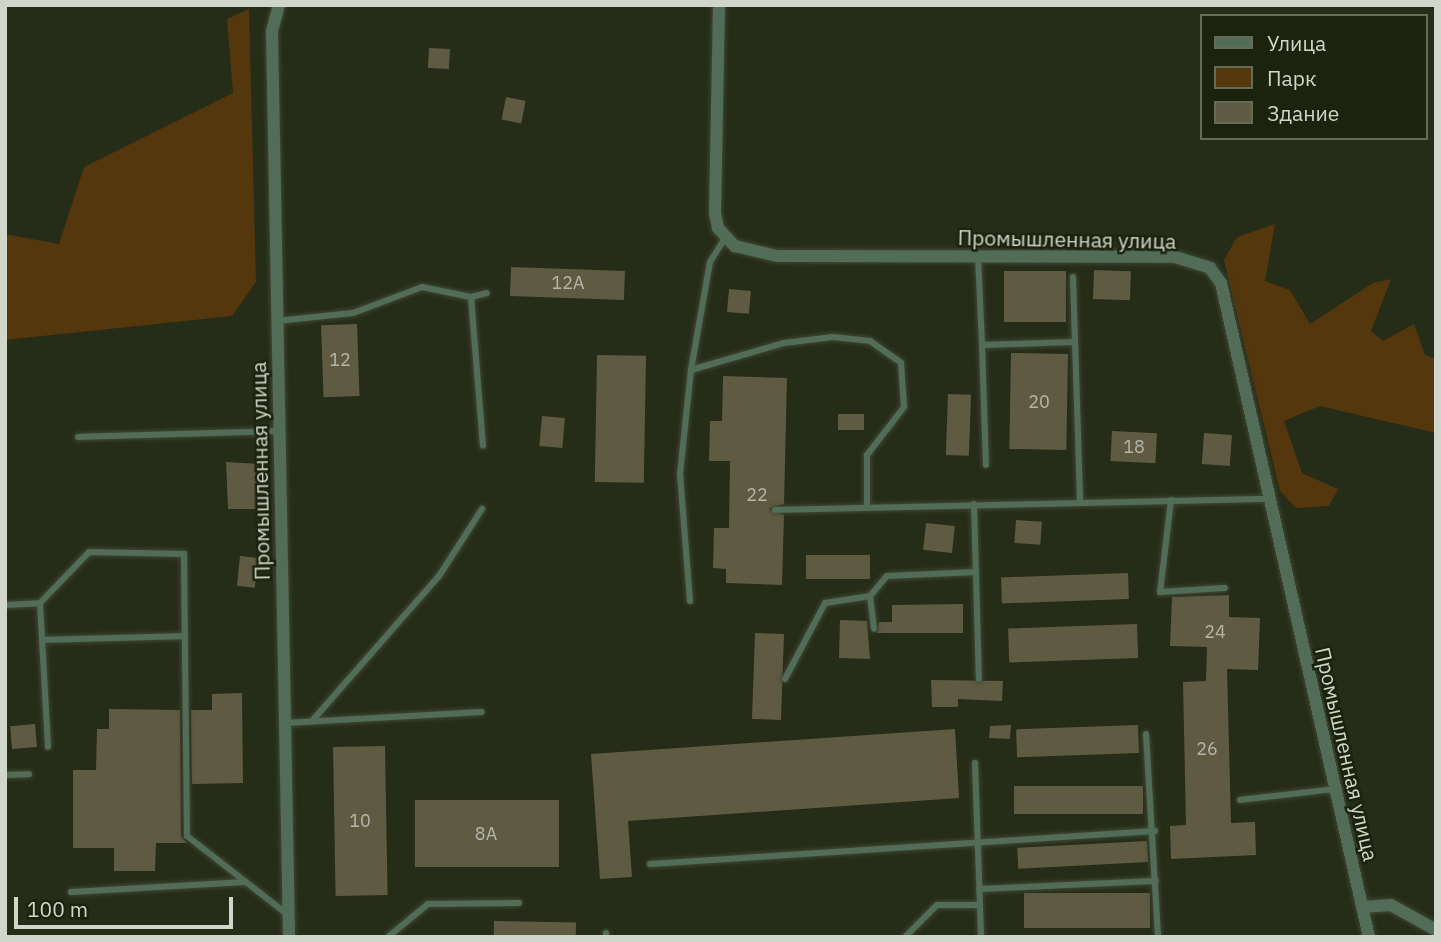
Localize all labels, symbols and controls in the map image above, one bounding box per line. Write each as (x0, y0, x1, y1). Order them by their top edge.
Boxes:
legend (1200, 14, 1427, 140)
text: Улица (1267, 29, 1326, 57)
text: Парк (1267, 64, 1317, 92)
text: Здание (1267, 99, 1339, 127)
street label: Промышленная улица (957, 224, 1177, 254)
house number: 12А (551, 272, 585, 294)
house number: 12 (329, 349, 351, 371)
street label: Промышленная улица (245, 361, 275, 581)
house number: 20 (1028, 391, 1050, 413)
house number: 18 (1123, 436, 1145, 458)
house number: 22 (746, 484, 768, 506)
house number: 24 (1204, 621, 1226, 643)
street label: Промышленная улица (1310, 645, 1384, 863)
house number: 26 (1196, 738, 1218, 760)
house number: 10 (349, 810, 371, 832)
house number: 8А (475, 823, 497, 845)
scale bar (18, 883, 236, 927)
text: 100 m (27, 895, 88, 923)

